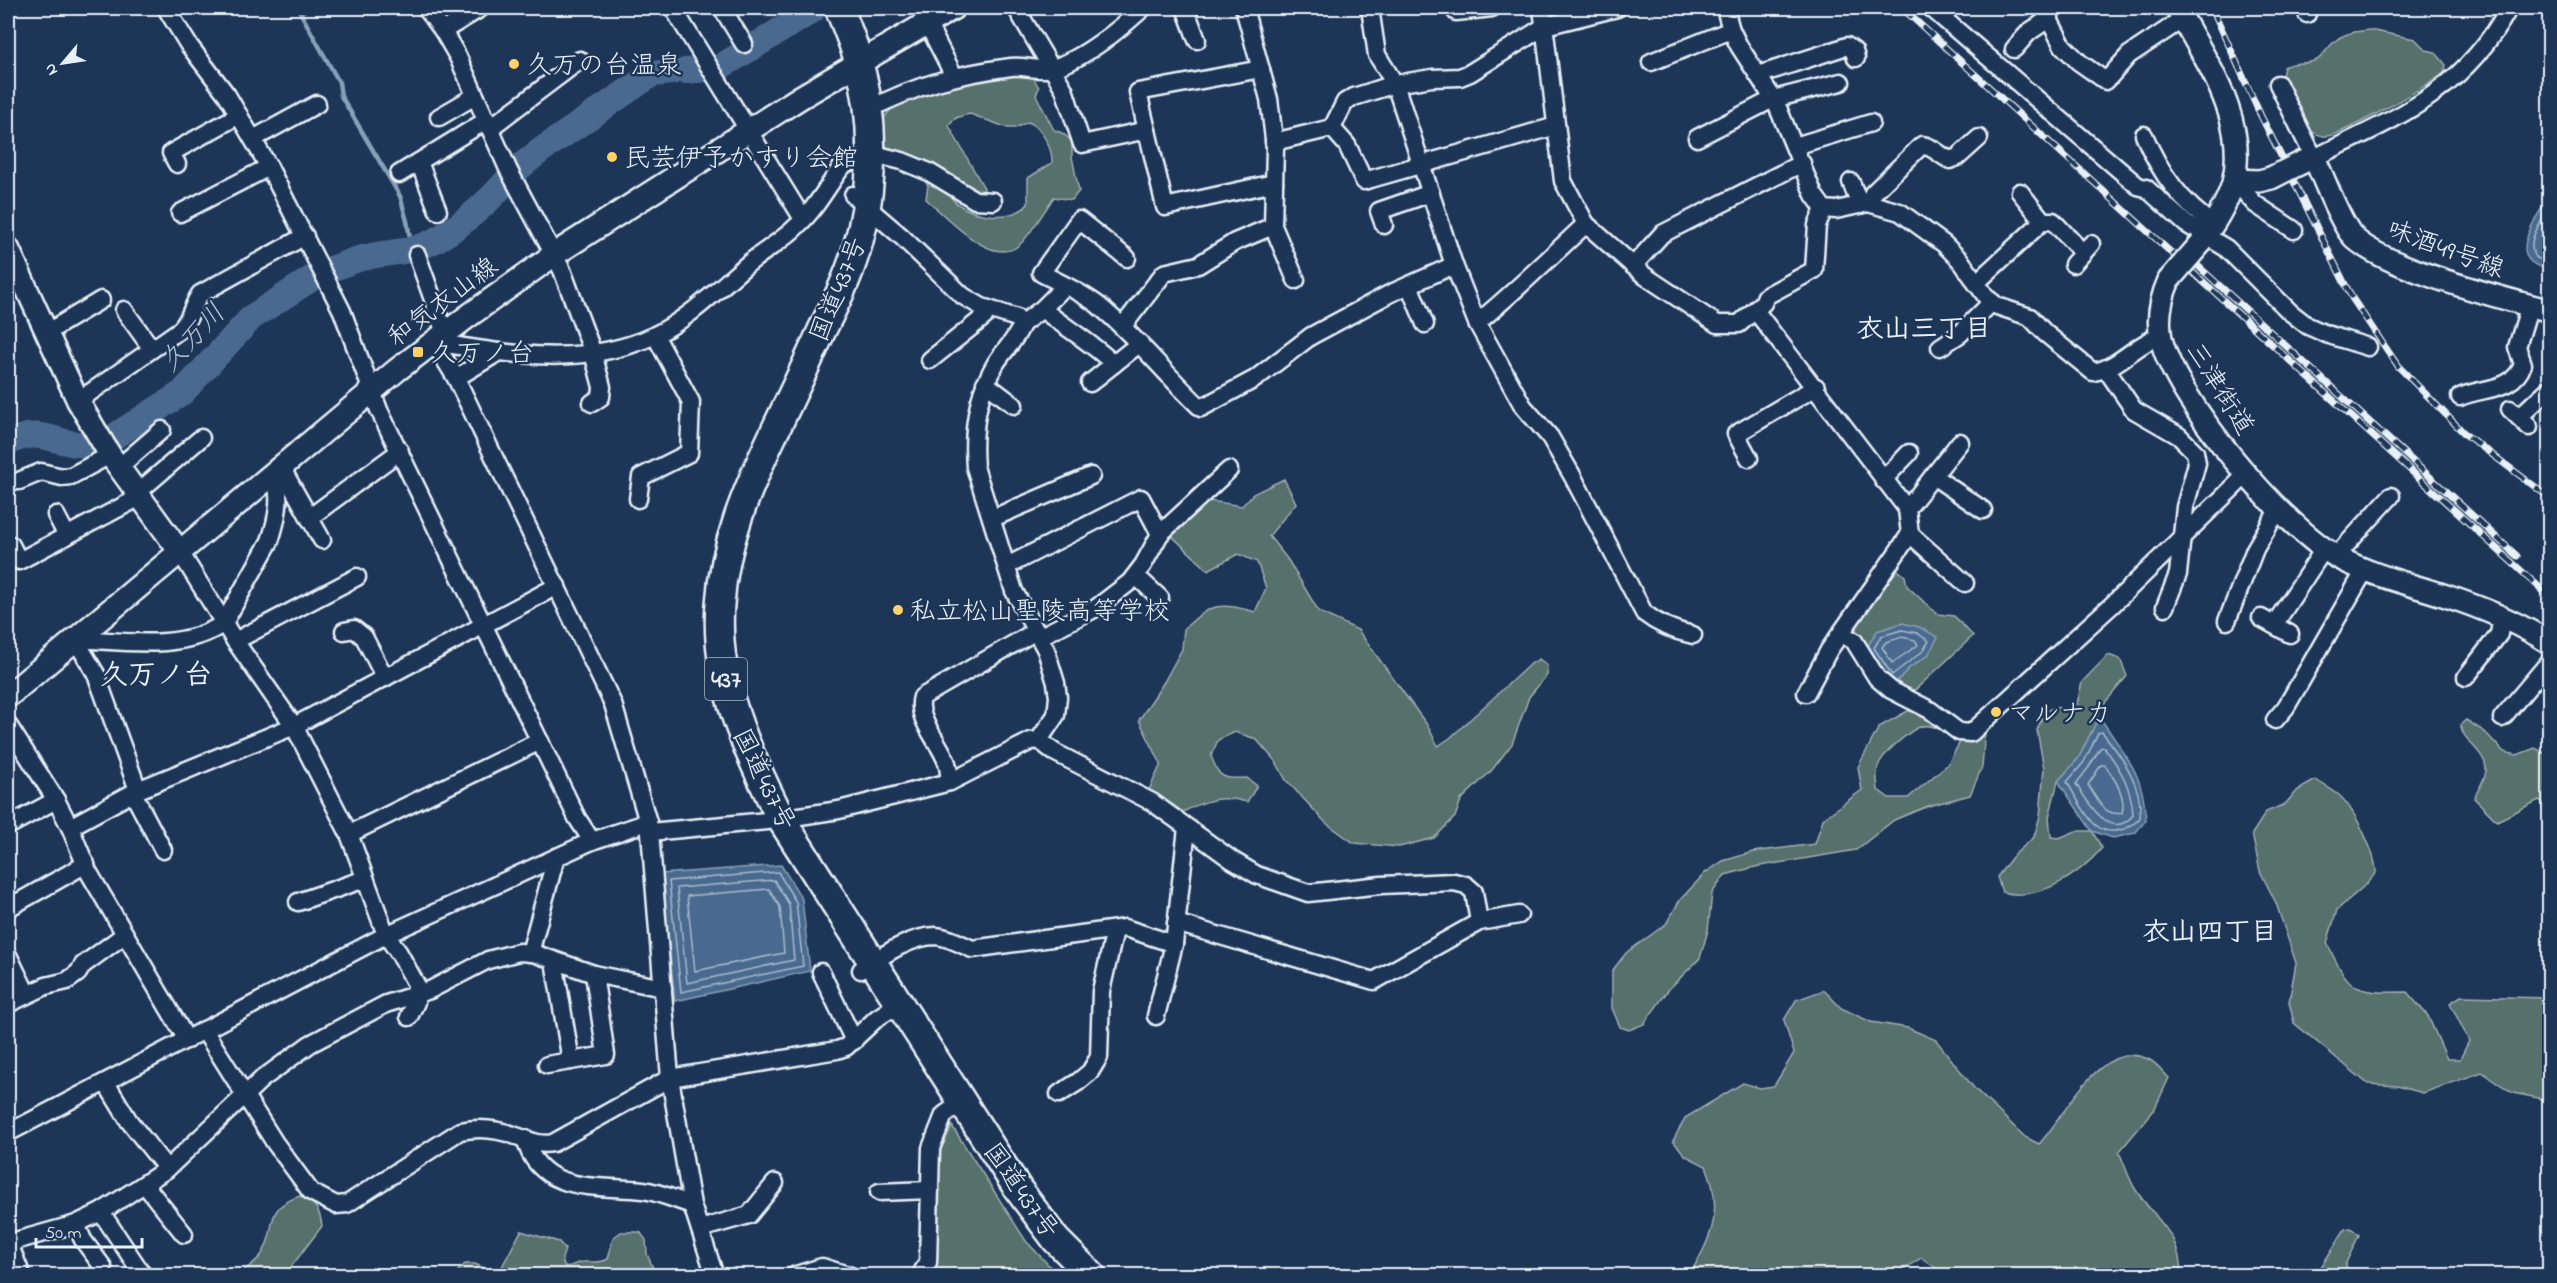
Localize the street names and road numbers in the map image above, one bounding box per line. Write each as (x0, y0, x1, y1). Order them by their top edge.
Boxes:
street label: 味酒49号線 (2381, 212, 2509, 290)
street label: 国道437号 (802, 232, 878, 348)
street label: 和気衣山線 (380, 249, 507, 358)
street label: 三津街道 (2175, 335, 2262, 444)
road number: 437 (705, 658, 747, 700)
street label: 国道437号 (721, 722, 804, 838)
street label: 国道437号 (972, 1136, 1067, 1248)

